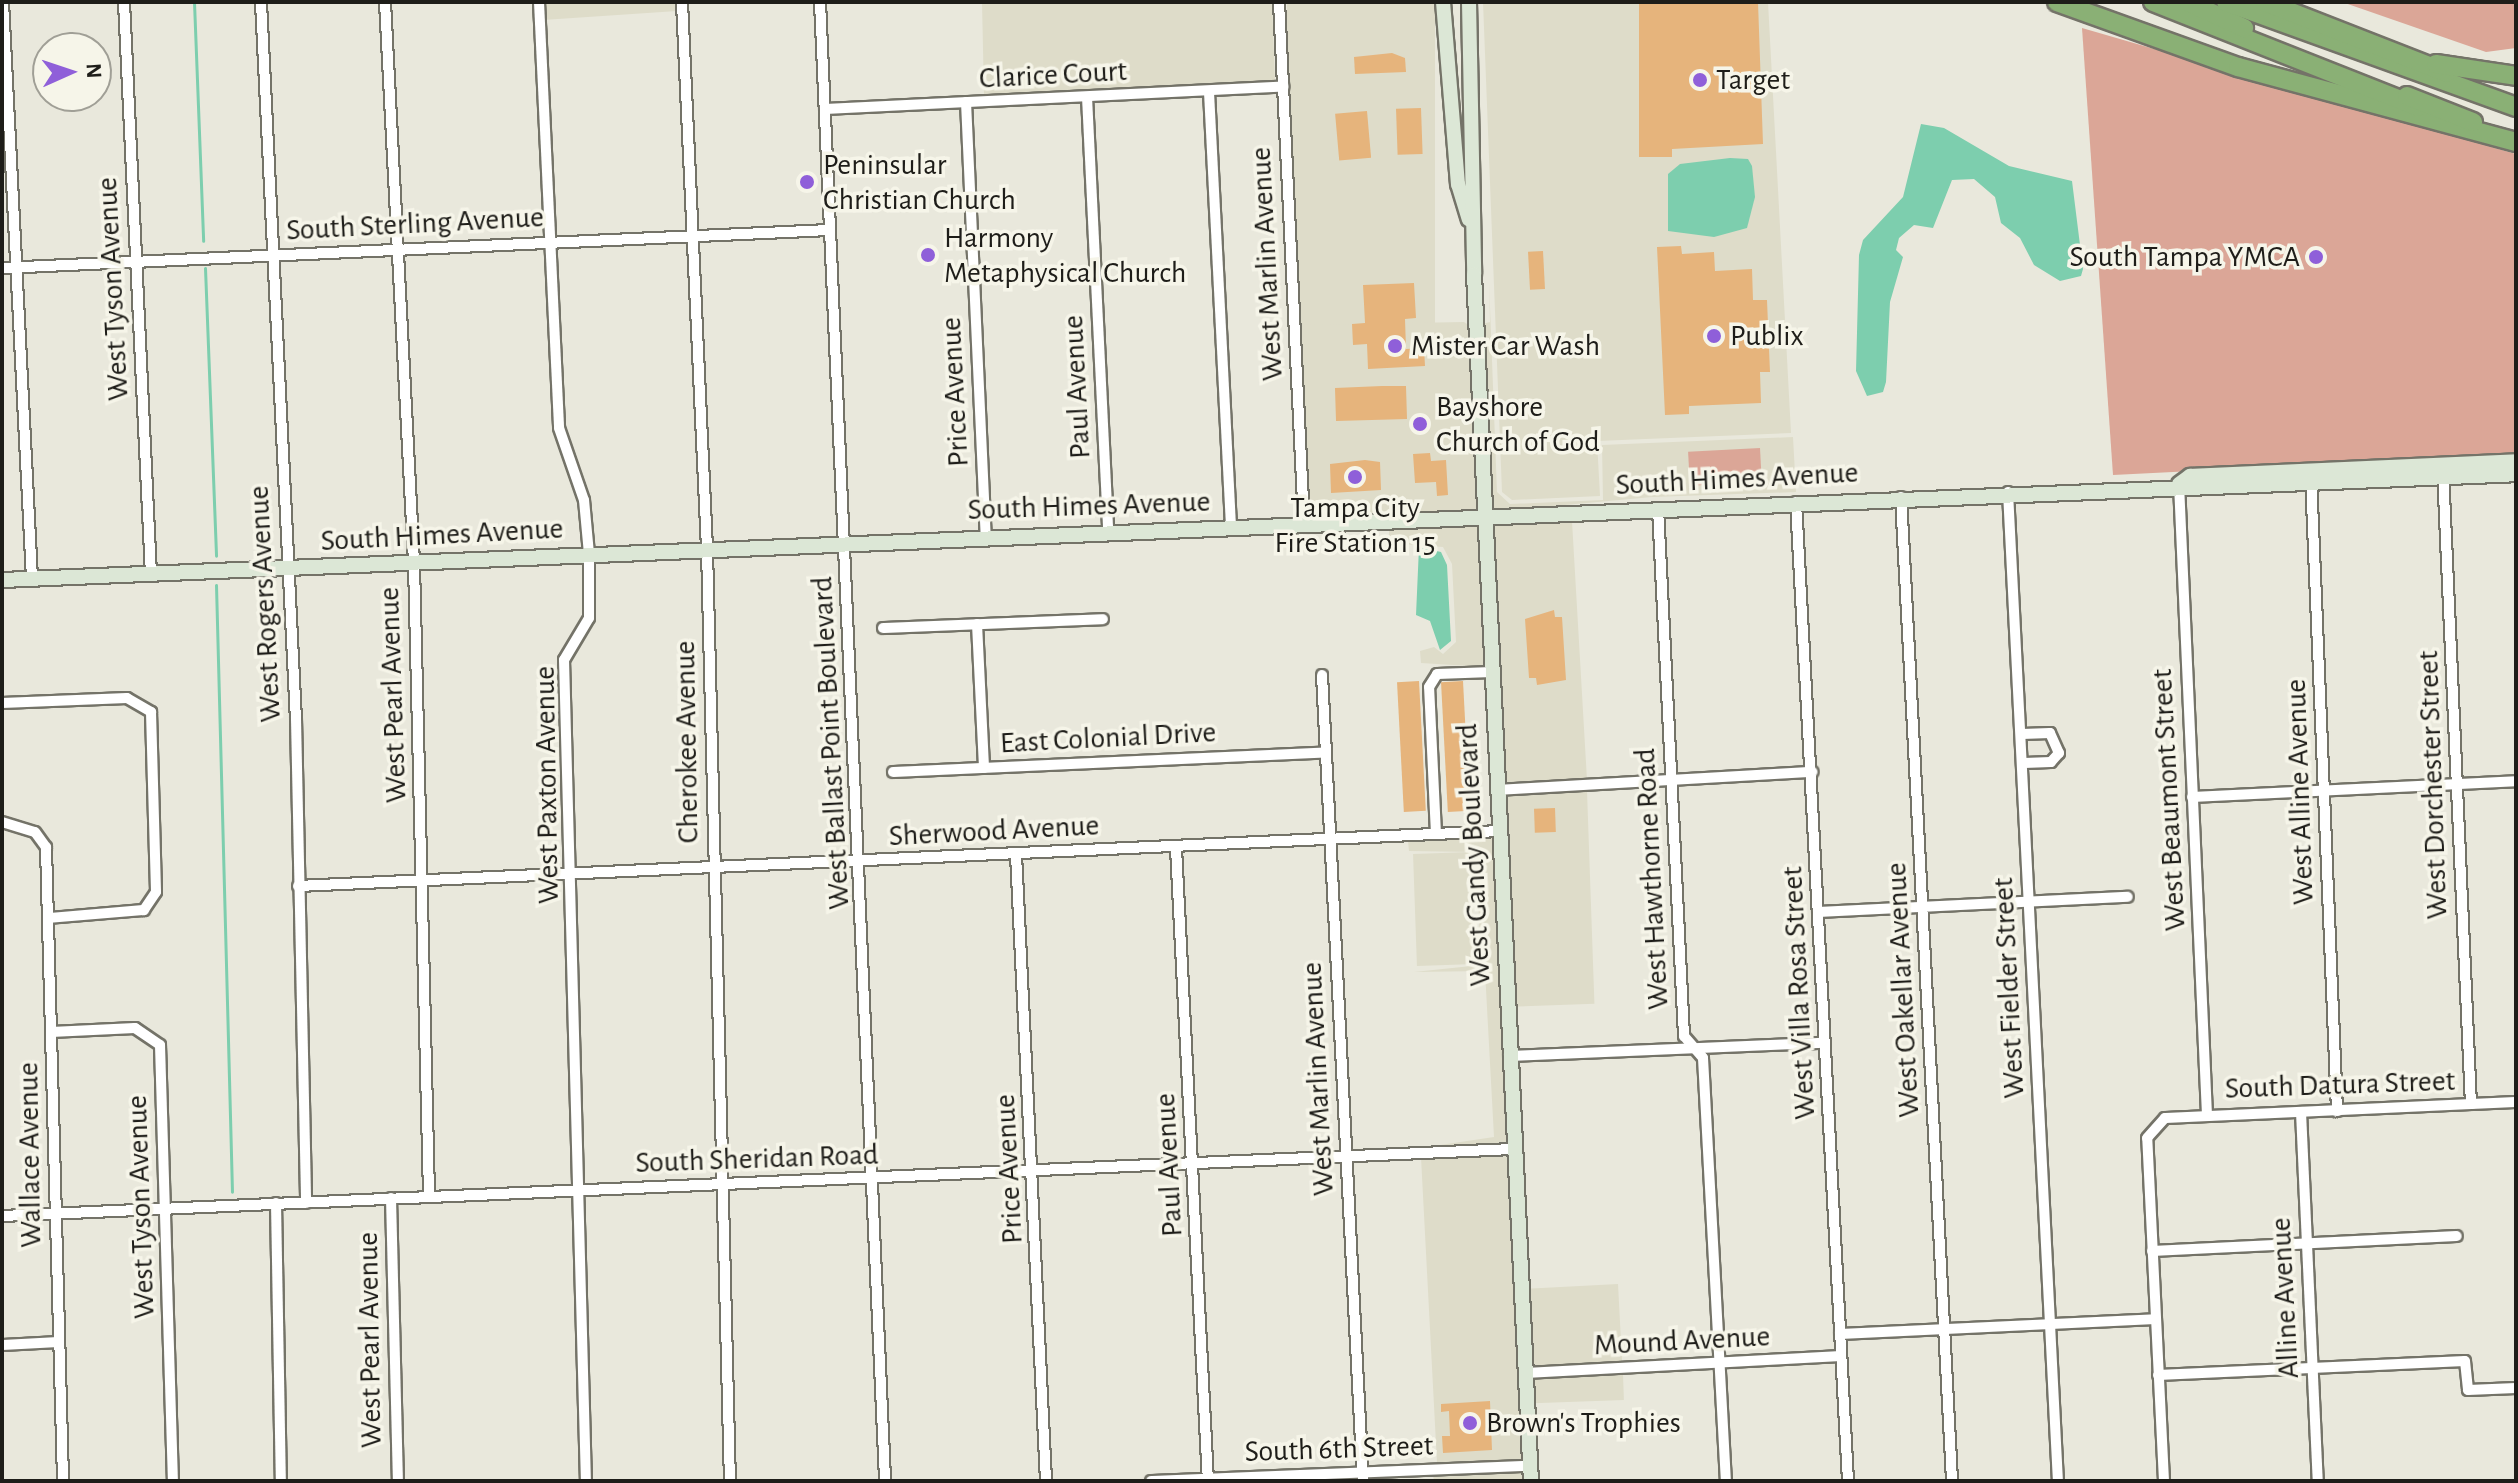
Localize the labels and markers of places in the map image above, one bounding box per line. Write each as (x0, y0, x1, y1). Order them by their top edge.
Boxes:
place label: Target (1716, 62, 1790, 98)
marker: Target (1691, 71, 1709, 89)
place label: Peninsular Christian Church (823, 147, 1016, 218)
marker: Peninsular Christian Church (798, 173, 816, 191)
place label: Harmony Metaphysical Church (944, 220, 1186, 290)
place label: South Tampa YMCA (2069, 239, 2300, 275)
marker: Harmony Metaphysical Church (919, 246, 937, 264)
marker: South Tampa YMCA (2307, 248, 2325, 266)
place label: Publix (1730, 318, 1804, 354)
marker: Publix (1705, 327, 1723, 345)
place label: Mister Car Wash (1411, 328, 1600, 364)
marker: Mister Car Wash (1386, 337, 1404, 355)
place label: Bayshore Church of God (1436, 389, 1600, 460)
marker: Bayshore Church of God (1411, 415, 1429, 433)
marker: Tampa City Fire Station 15 (1346, 468, 1364, 486)
place label: Tampa City Fire Station 15 (1275, 490, 1435, 560)
place label: Brown's Trophies (1486, 1405, 1681, 1441)
marker: Brown's Trophies (1461, 1414, 1479, 1432)

